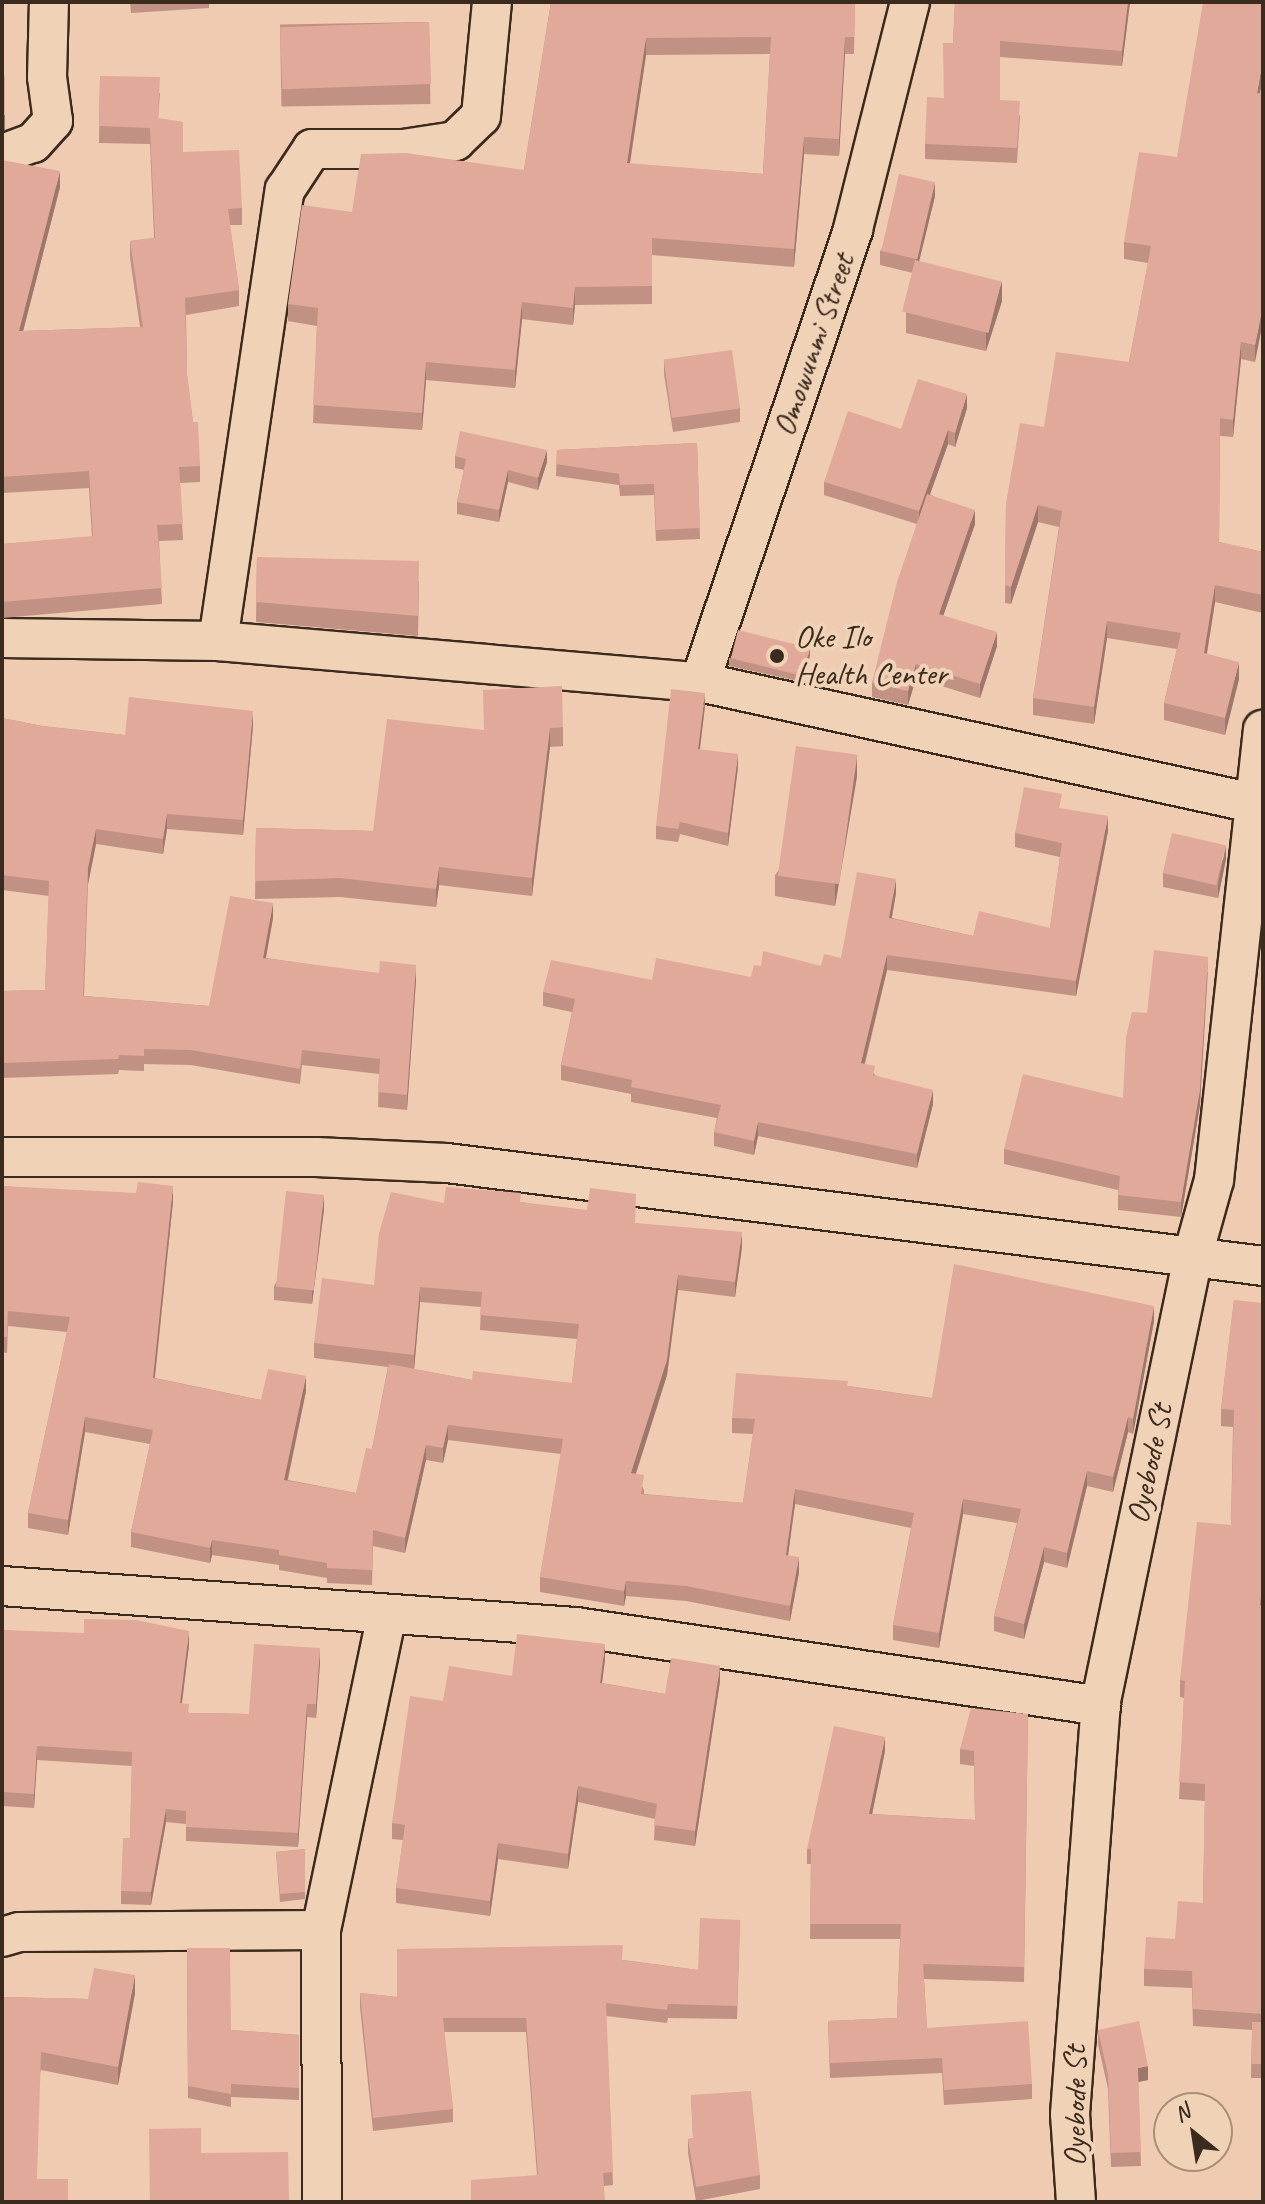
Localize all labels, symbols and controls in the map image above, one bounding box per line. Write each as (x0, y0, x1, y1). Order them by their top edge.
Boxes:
street label: Omowunmi Street (765, 249, 863, 441)
place label: Oke Ilo Health Center (795, 619, 947, 694)
marker: Oke Ilo Health Center (766, 645, 788, 667)
street label: Oyebode St (1119, 1401, 1181, 1527)
street label: Oyebode St (1056, 2046, 1094, 2166)
north arrow (1153, 2092, 1233, 2172)
text: N (1169, 2097, 1195, 2128)

